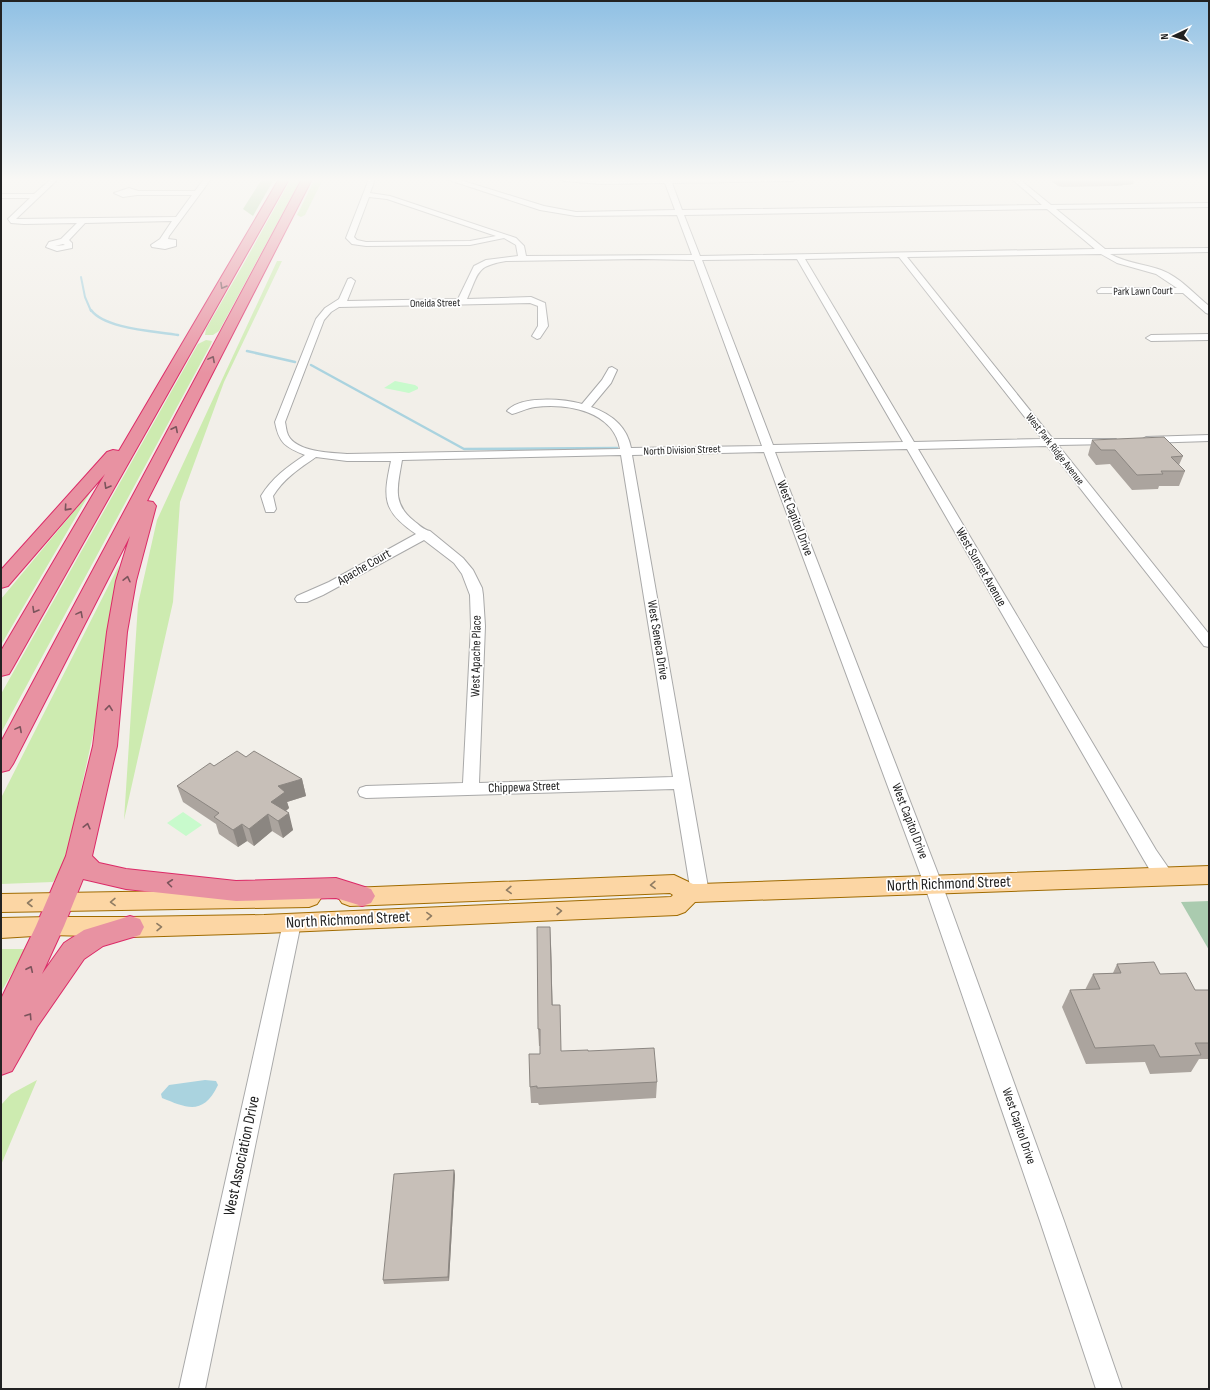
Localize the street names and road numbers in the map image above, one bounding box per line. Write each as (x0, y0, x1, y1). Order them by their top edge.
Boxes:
street label: Park Lawn Court (1113, 284, 1174, 298)
street label: Oneida Street (410, 296, 461, 310)
street label: West Park Ridge Avenue (1023, 411, 1087, 487)
street label: North Division Street (643, 442, 721, 458)
street label: West Capitol Drive (773, 478, 817, 558)
street label: West Sunset Avenue (952, 525, 1010, 609)
street label: Apache Court (334, 545, 394, 589)
street label: West Seneca Drive (644, 599, 672, 681)
street label: West Apache Place (467, 615, 485, 697)
street label: Chippewa Street (488, 778, 560, 796)
street label: West Capitol Drive (888, 781, 932, 861)
street label: North Richmond Street (887, 872, 1012, 896)
street label: North Richmond Street (285, 907, 411, 933)
street label: West Capitol Drive (998, 1086, 1040, 1166)
street label: West Association Drive (220, 1094, 264, 1218)

